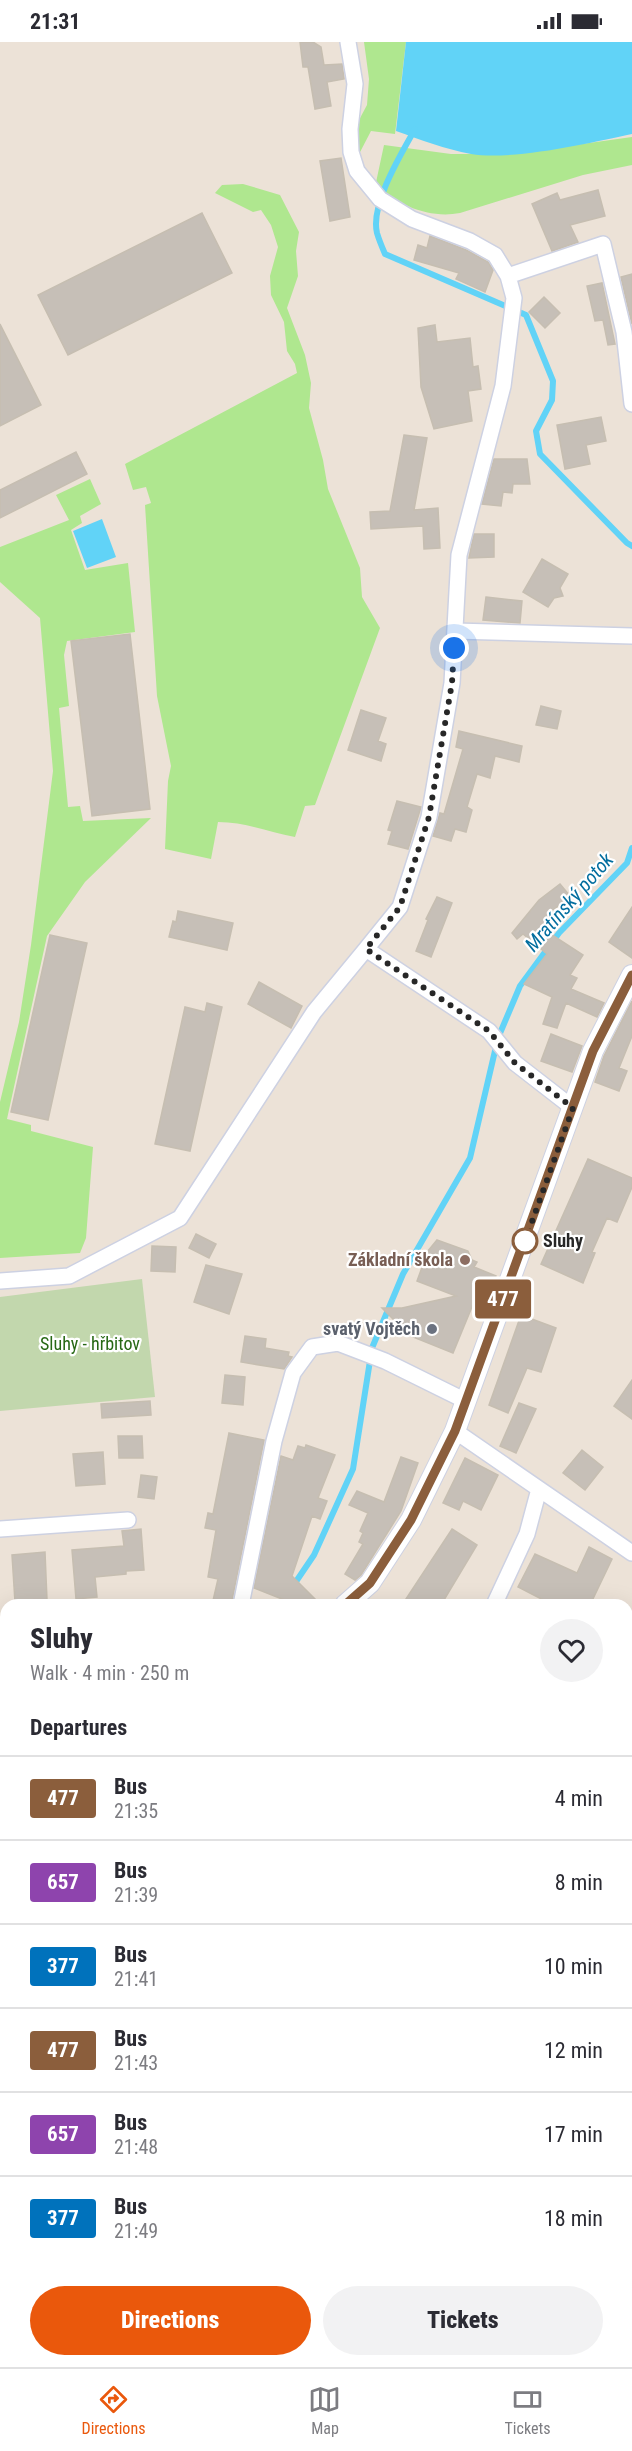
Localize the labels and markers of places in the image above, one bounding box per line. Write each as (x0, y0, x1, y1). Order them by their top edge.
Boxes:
marker: Sluhy (512, 1228, 538, 1254)
place label: Sluhy (543, 1230, 583, 1251)
place label: Základní škola (348, 1249, 453, 1270)
marker: Základní škola (458, 1253, 472, 1267)
place label: svatý Vojtěch (323, 1318, 420, 1339)
marker: svatý Vojtěch (425, 1322, 439, 1336)

